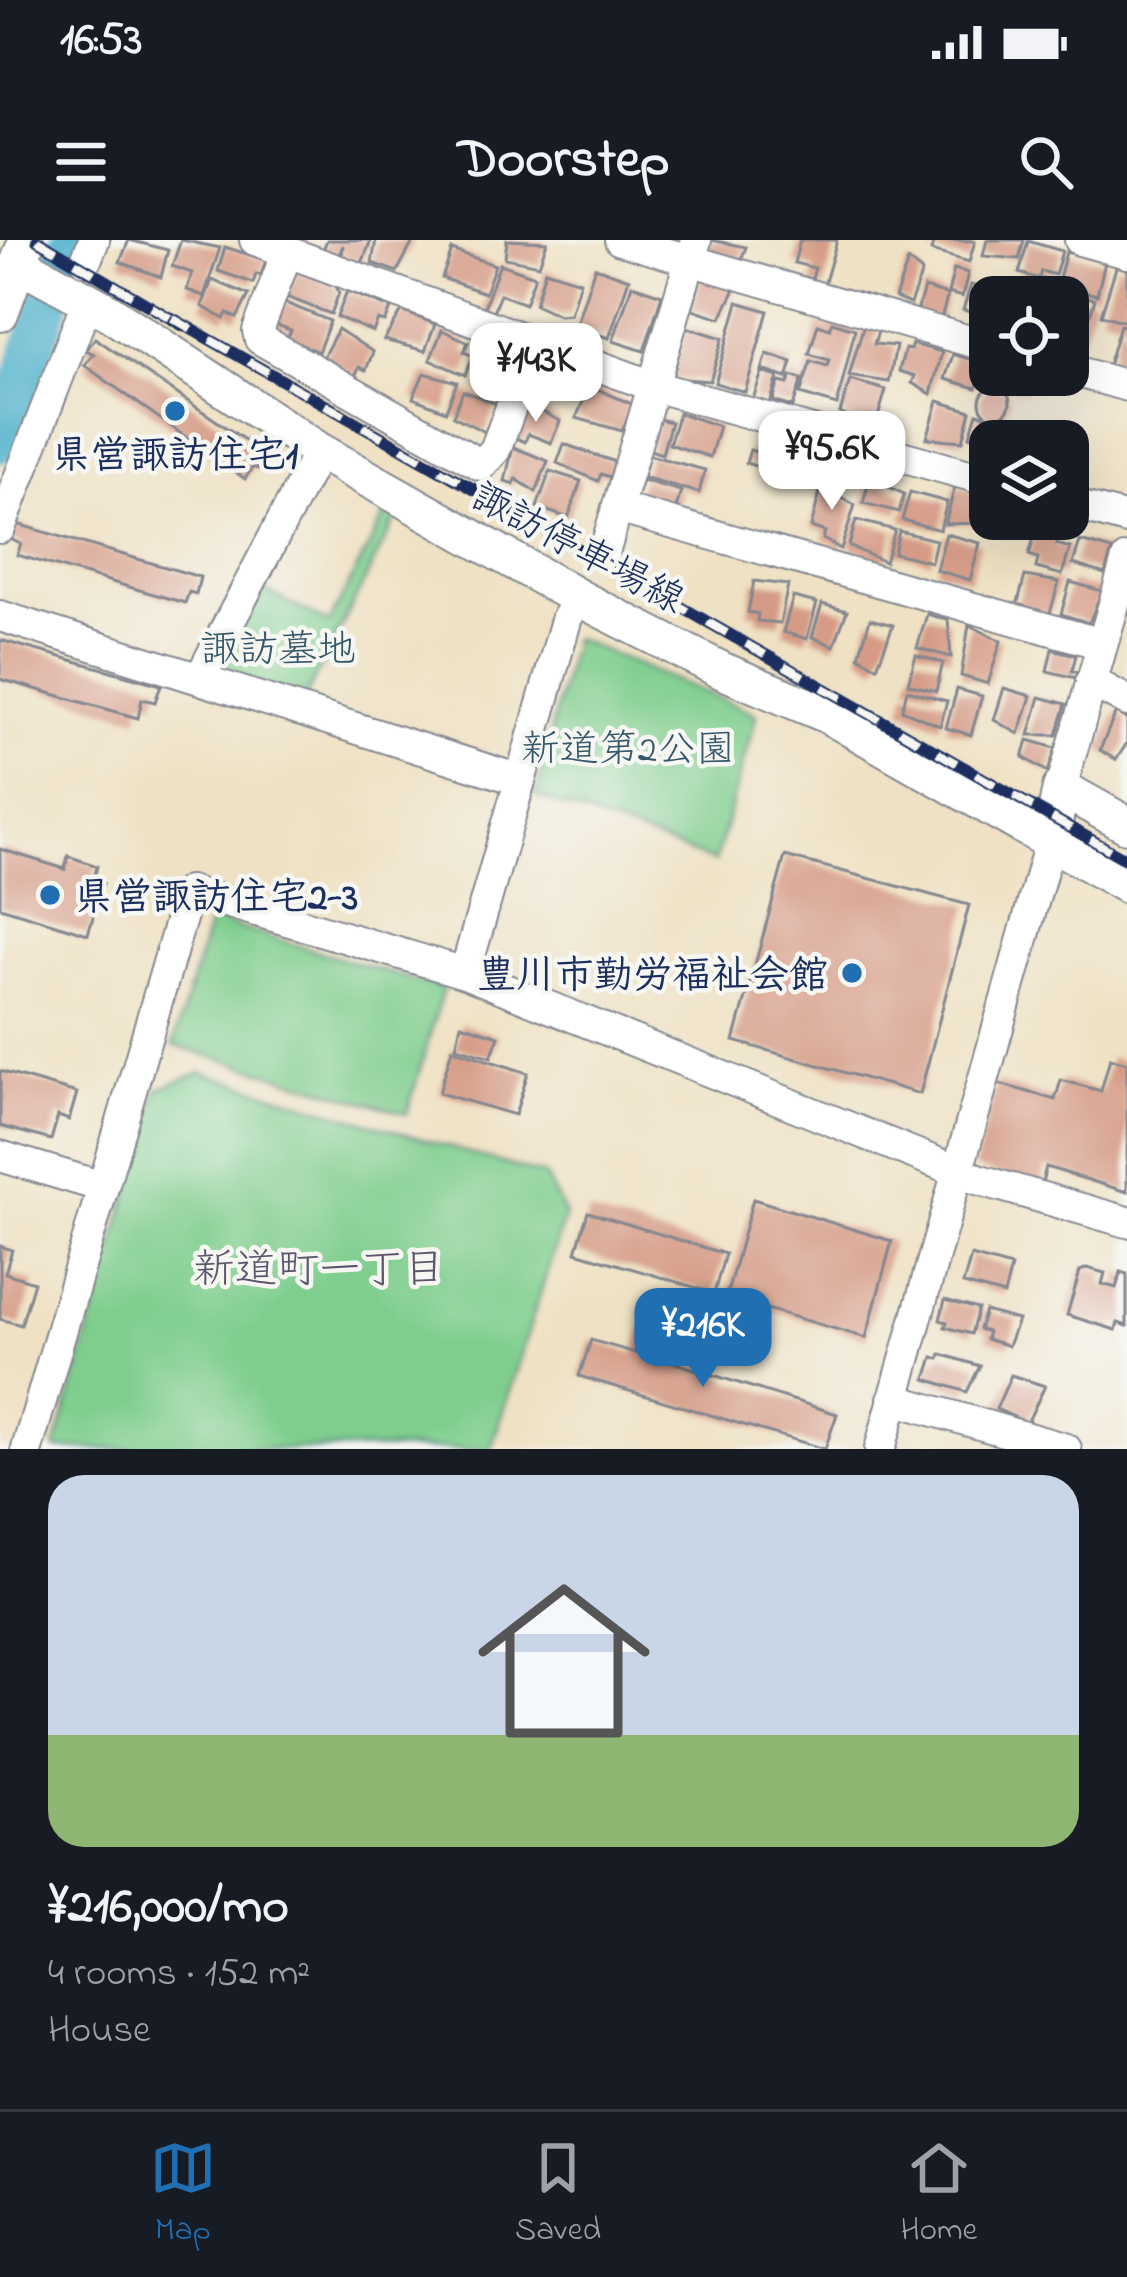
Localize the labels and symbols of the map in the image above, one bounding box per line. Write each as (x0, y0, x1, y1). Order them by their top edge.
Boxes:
pin: ¥143K (452, 323, 620, 425)
marker: 県営諏訪住宅1 (162, 398, 188, 424)
pin: ¥95.6K (734, 411, 930, 513)
place label: 県営諏訪住宅1 (52, 429, 299, 486)
street label: 諏訪停車場線 (460, 470, 694, 630)
park label: 諏訪墓地 (200, 623, 356, 680)
park label: 新道第2公園 (521, 723, 735, 780)
place label: 県営諏訪住宅2-3 (74, 871, 358, 928)
marker: 県営諏訪住宅2-3 (37, 882, 63, 908)
place label: 豊川市勤労福祉会館 (477, 949, 828, 1006)
marker: 豊川市勤労福祉会館 (839, 960, 865, 986)
district label: 新道町一丁目 (193, 1241, 445, 1302)
pin: ¥216K (619, 1288, 787, 1390)

